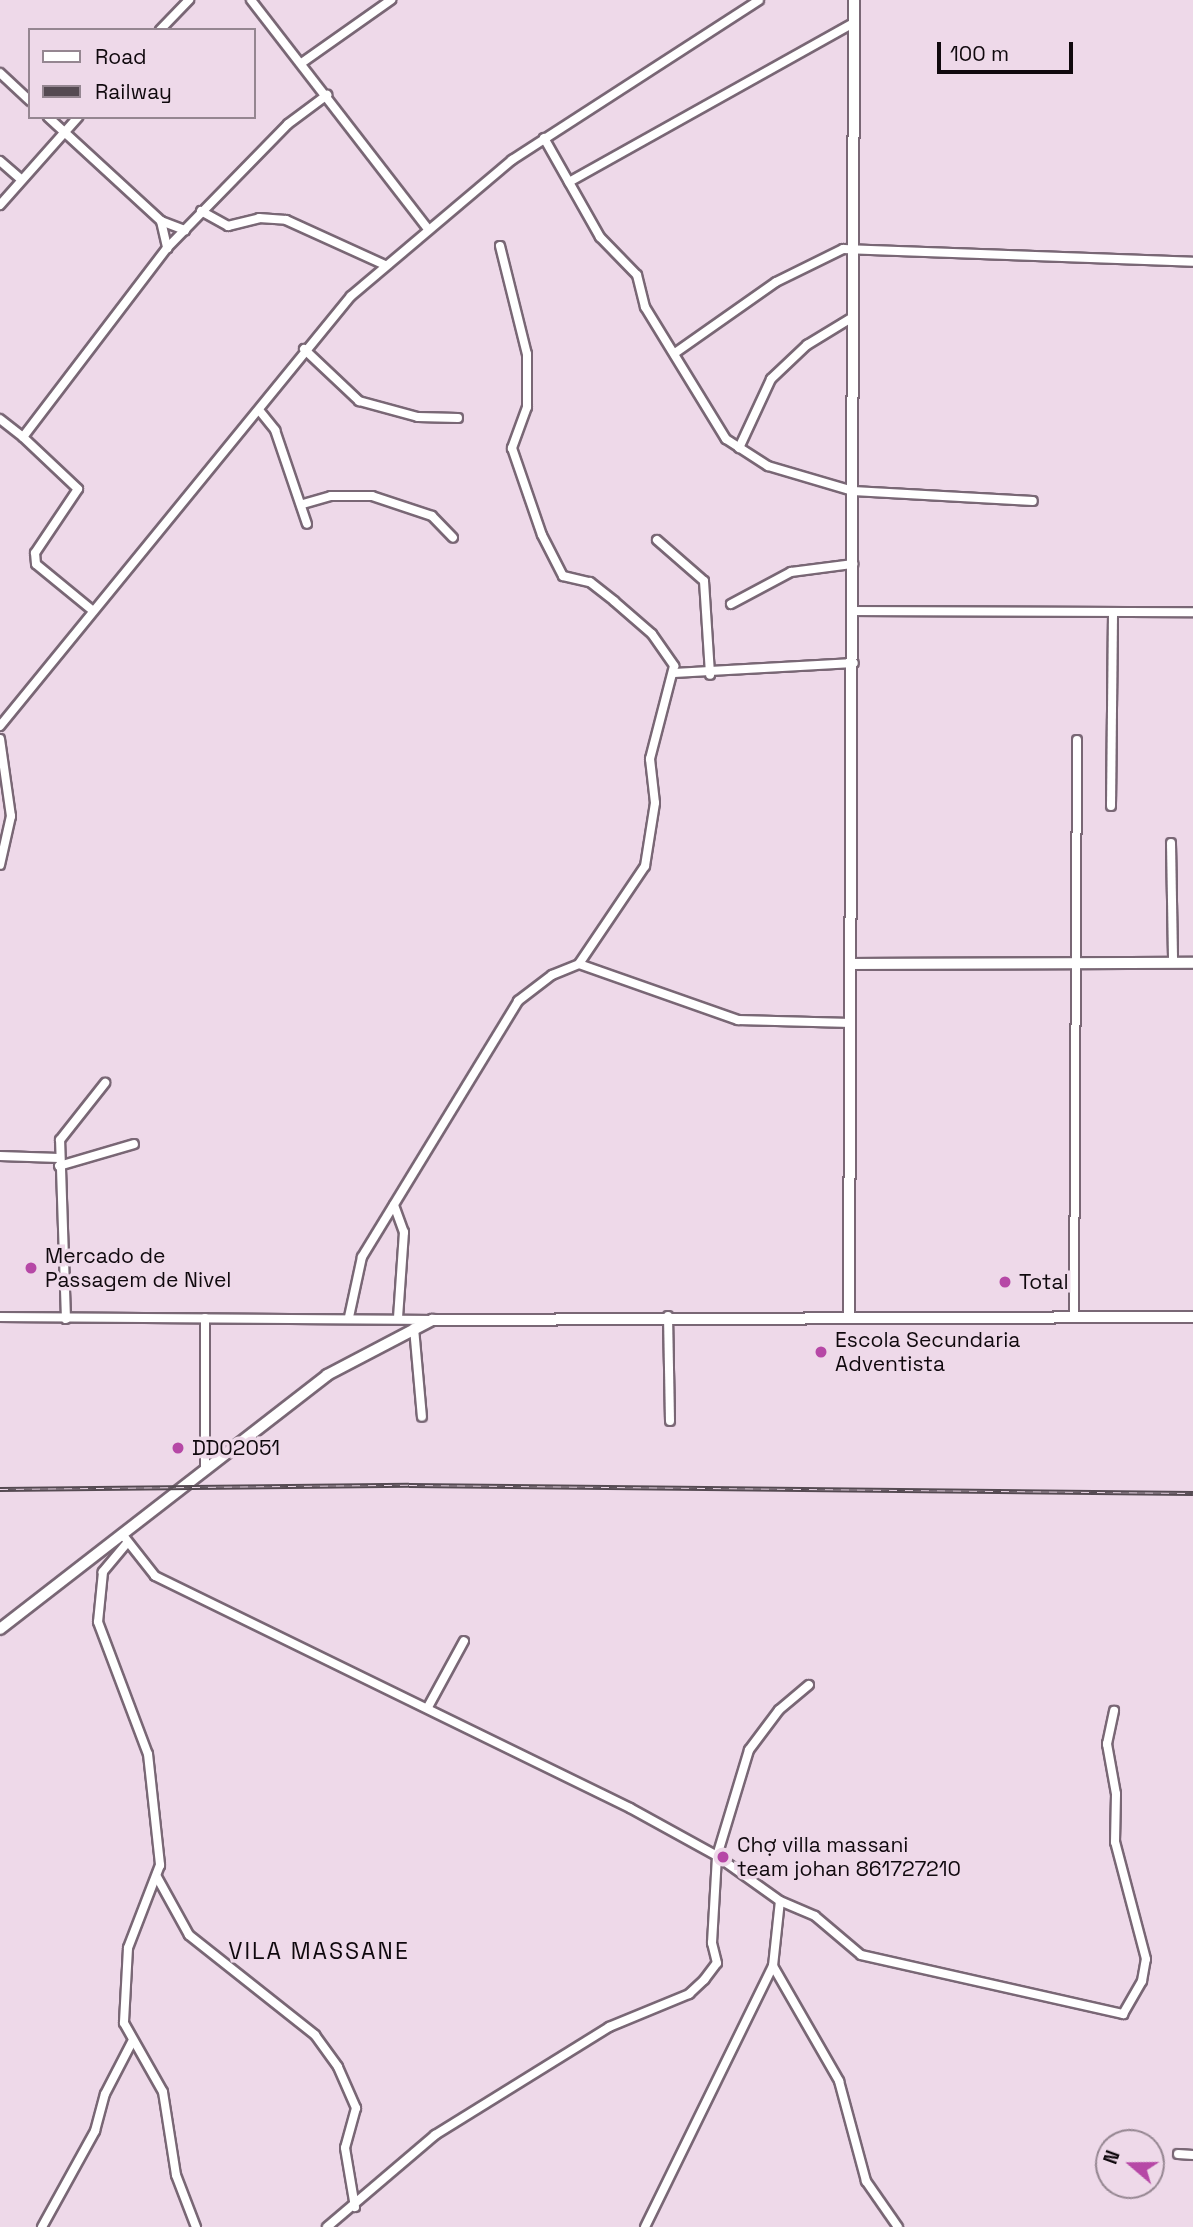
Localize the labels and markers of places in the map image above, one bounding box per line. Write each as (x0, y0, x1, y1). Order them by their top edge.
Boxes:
place label: Mercado de Passagem de Nivel (45, 1243, 231, 1293)
marker: Mercado de Passagem de Nivel (23, 1260, 39, 1276)
place label: Total (1019, 1269, 1069, 1295)
marker: Total (997, 1274, 1013, 1290)
place label: Escola Secundaria Adventista (835, 1327, 1020, 1377)
marker: Escola Secundaria Adventista (813, 1344, 829, 1360)
place label: DD02051 (192, 1435, 280, 1461)
marker: DD02051 (170, 1440, 186, 1456)
place label: Chợ villa massani team johan 861727210 (737, 1832, 961, 1882)
marker: Chợ villa massani team johan 861727210 (715, 1849, 731, 1865)

